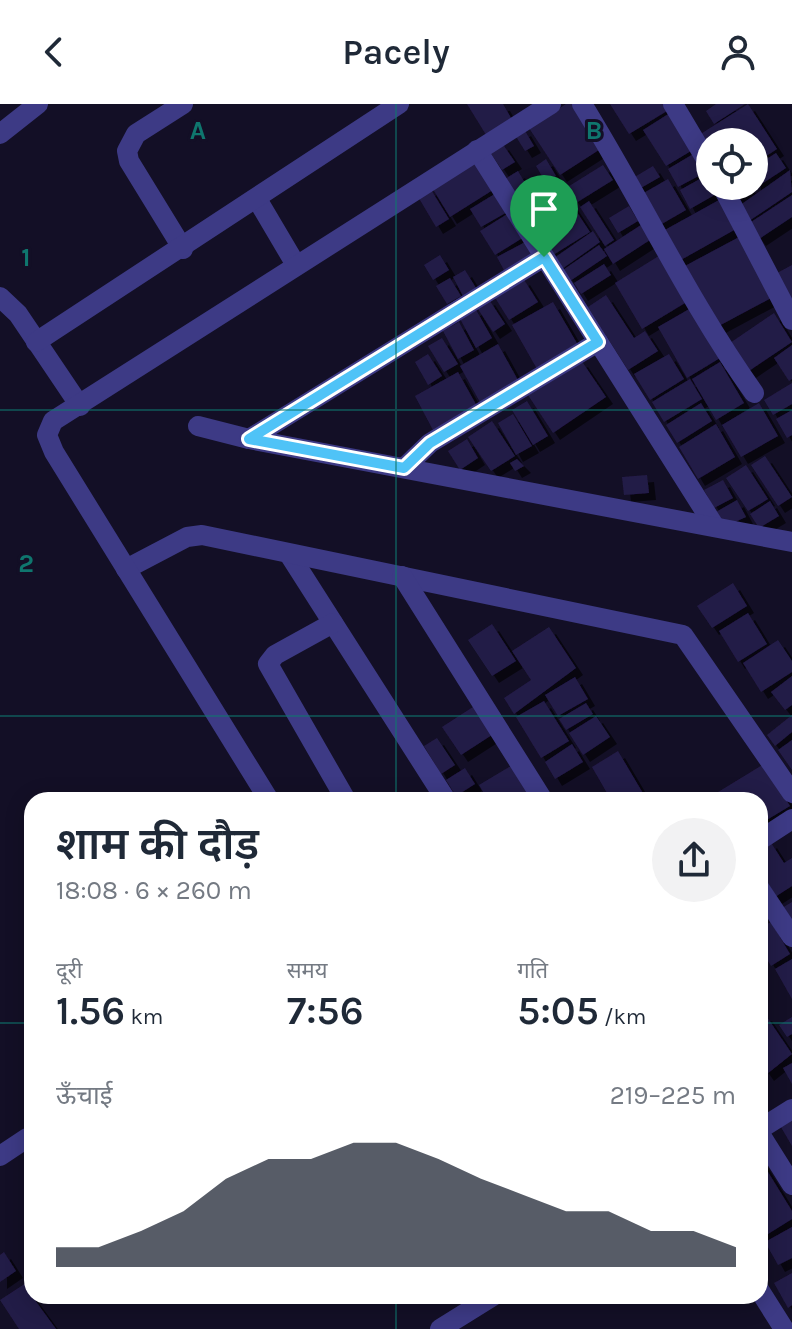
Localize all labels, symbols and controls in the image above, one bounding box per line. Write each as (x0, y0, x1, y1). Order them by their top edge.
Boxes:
icon: back (32, 30, 76, 74)
icon: person (716, 30, 760, 74)
text: Pacely (342, 31, 450, 73)
text: A (190, 115, 206, 146)
text: B (586, 115, 602, 146)
map controls (696, 128, 768, 200)
button: locate (696, 128, 768, 200)
pin (510, 175, 578, 257)
icon: arrive (522, 187, 566, 231)
text: 1 (21, 242, 31, 273)
text: 2 (18, 548, 34, 579)
button: share (652, 818, 736, 902)
text: शाम की दौड़ (56, 819, 259, 870)
text: 18:08 · 6 × 260 m (56, 875, 252, 906)
text: दूरी (56, 958, 82, 984)
text: समय (287, 958, 327, 984)
text: गति (517, 958, 548, 984)
text: 1.56 (56, 987, 125, 1034)
text: 7:56 (287, 987, 364, 1034)
text: 5:05 (517, 987, 599, 1034)
text: km (125, 1004, 163, 1030)
text: /km (599, 1004, 646, 1030)
text: ऊँचाई (56, 1080, 112, 1111)
text: 219–225 m (610, 1080, 736, 1111)

